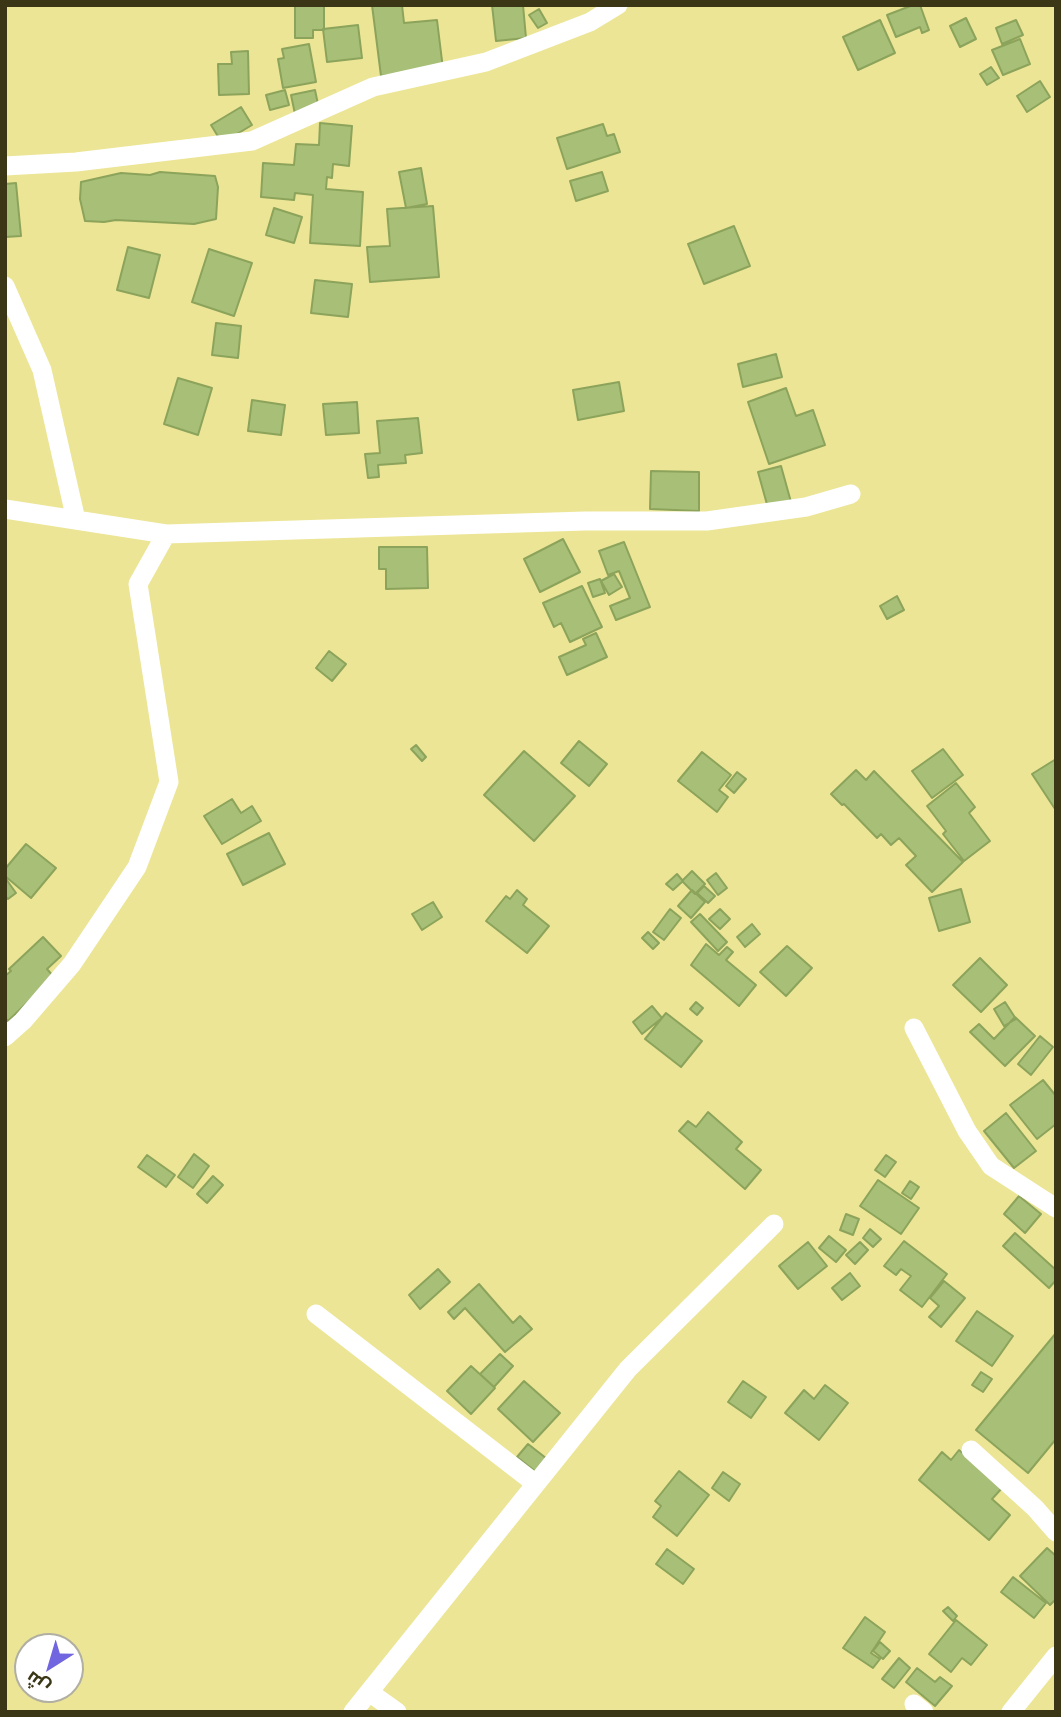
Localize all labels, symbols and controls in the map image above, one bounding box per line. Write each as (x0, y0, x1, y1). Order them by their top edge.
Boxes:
north arrow (14, 1633, 84, 1703)
text: ش (21, 1667, 54, 1700)

